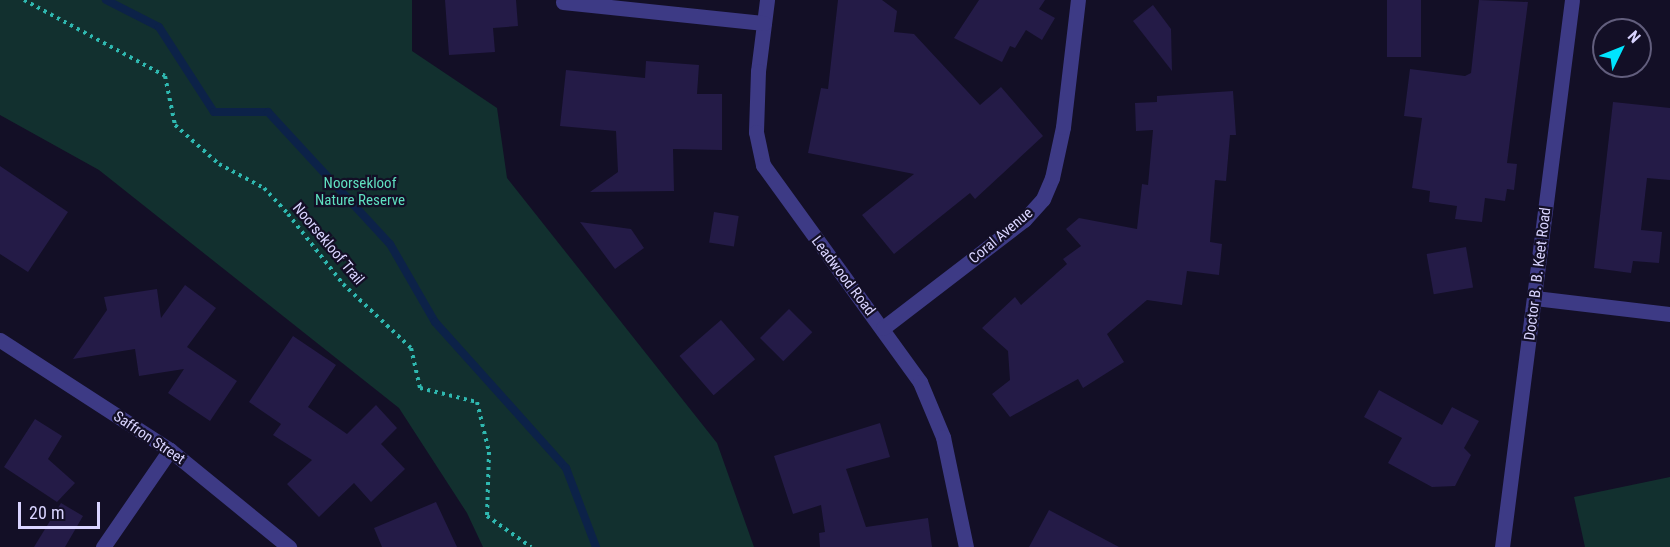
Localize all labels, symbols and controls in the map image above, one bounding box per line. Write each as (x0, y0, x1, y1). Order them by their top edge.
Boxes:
north arrow (1592, 18, 1652, 78)
text: N (1624, 27, 1644, 47)
park label: Noorsekloof Nature Reserve (315, 174, 405, 209)
street label: Noorsekloof Trail (288, 199, 368, 289)
street label: Coral Avenue (966, 204, 1036, 268)
street label: Doctor B. B. Keet Road (1521, 206, 1555, 342)
street label: Leadwood Road (807, 233, 879, 319)
street label: Saffron Street (110, 408, 188, 468)
scale bar (21, 490, 104, 528)
text: 20 m (29, 502, 64, 523)

